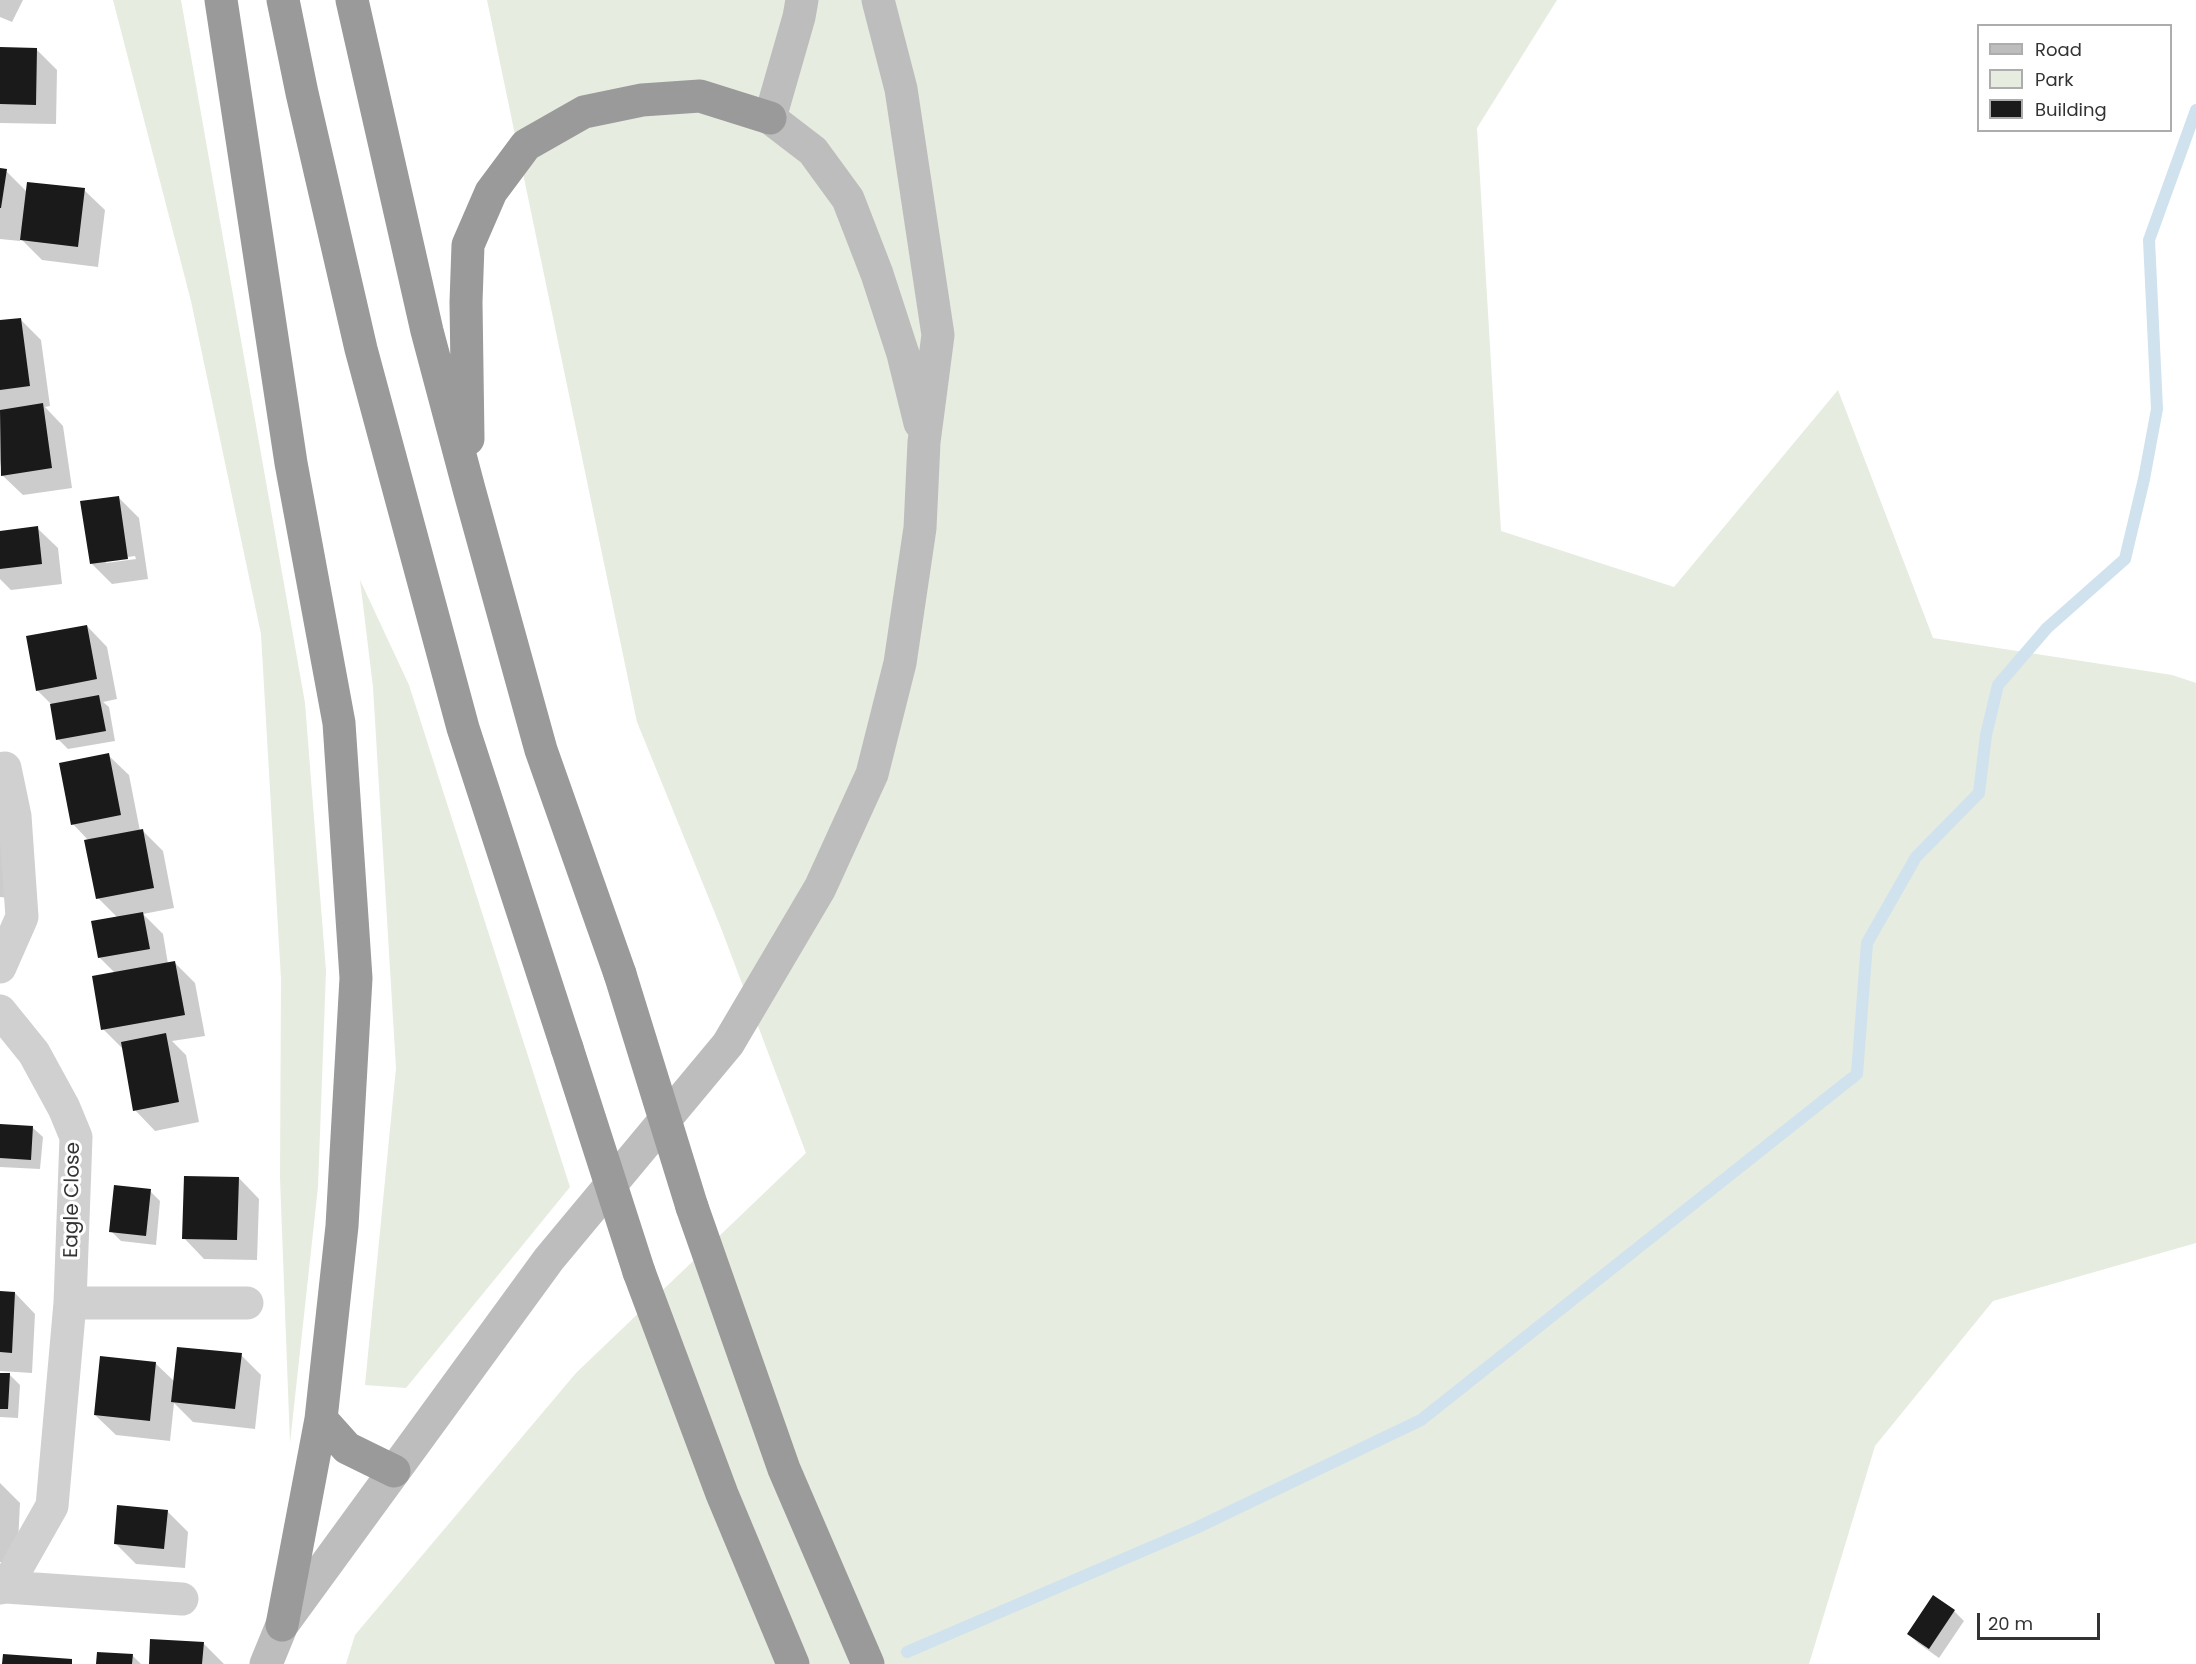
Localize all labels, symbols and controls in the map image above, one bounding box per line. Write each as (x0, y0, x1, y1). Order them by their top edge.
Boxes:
legend (1977, 24, 2172, 132)
text: Road (2035, 37, 2082, 62)
text: Park (2035, 67, 2074, 92)
text: Building (2035, 97, 2107, 122)
street label: Eagle Close (60, 1142, 86, 1258)
scale bar (1980, 1601, 2103, 1639)
text: 20 m (1988, 1611, 2033, 1636)

